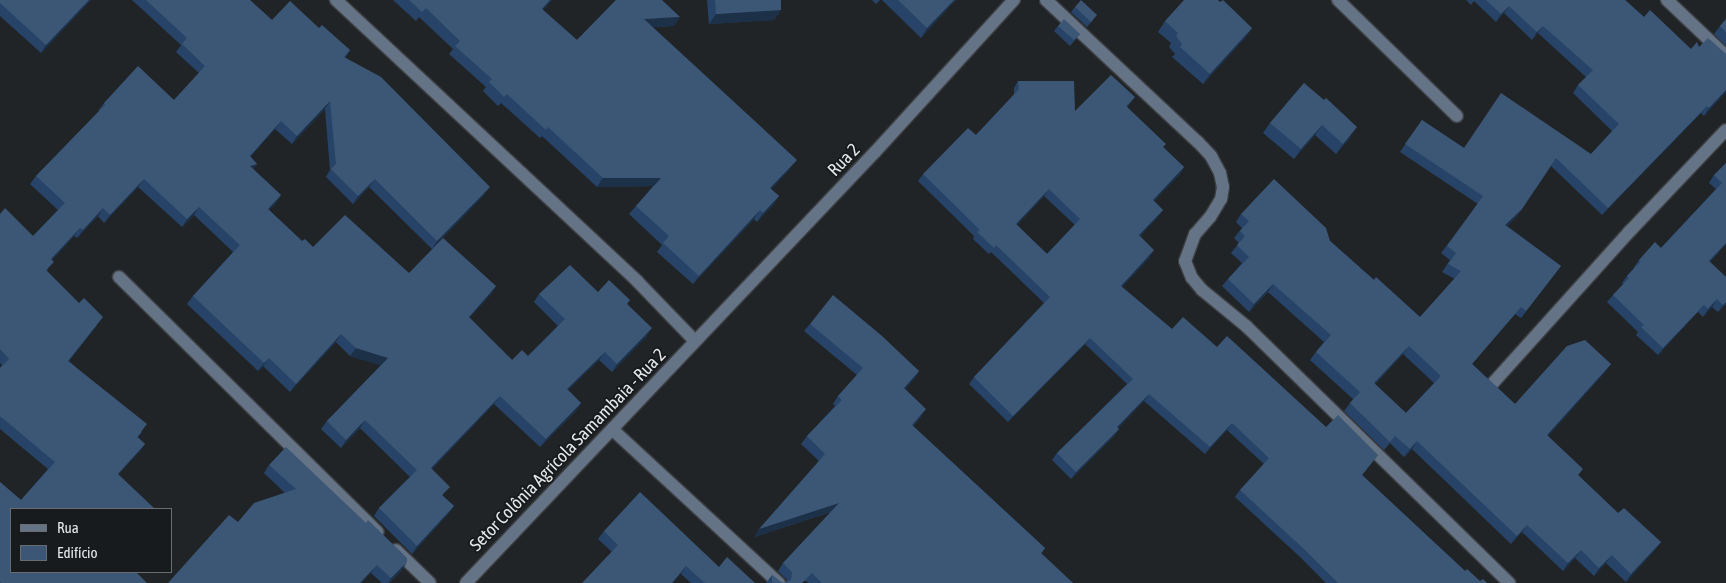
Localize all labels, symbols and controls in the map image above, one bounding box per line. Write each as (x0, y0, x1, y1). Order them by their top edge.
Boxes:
street label: Rua 2 (823, 139, 865, 181)
street label: Setor Colônia Agrícola Samambaia - Rua 2 (465, 344, 671, 556)
legend (10, 508, 172, 573)
text: Rua (57, 519, 79, 536)
text: Edifício (57, 544, 98, 561)

